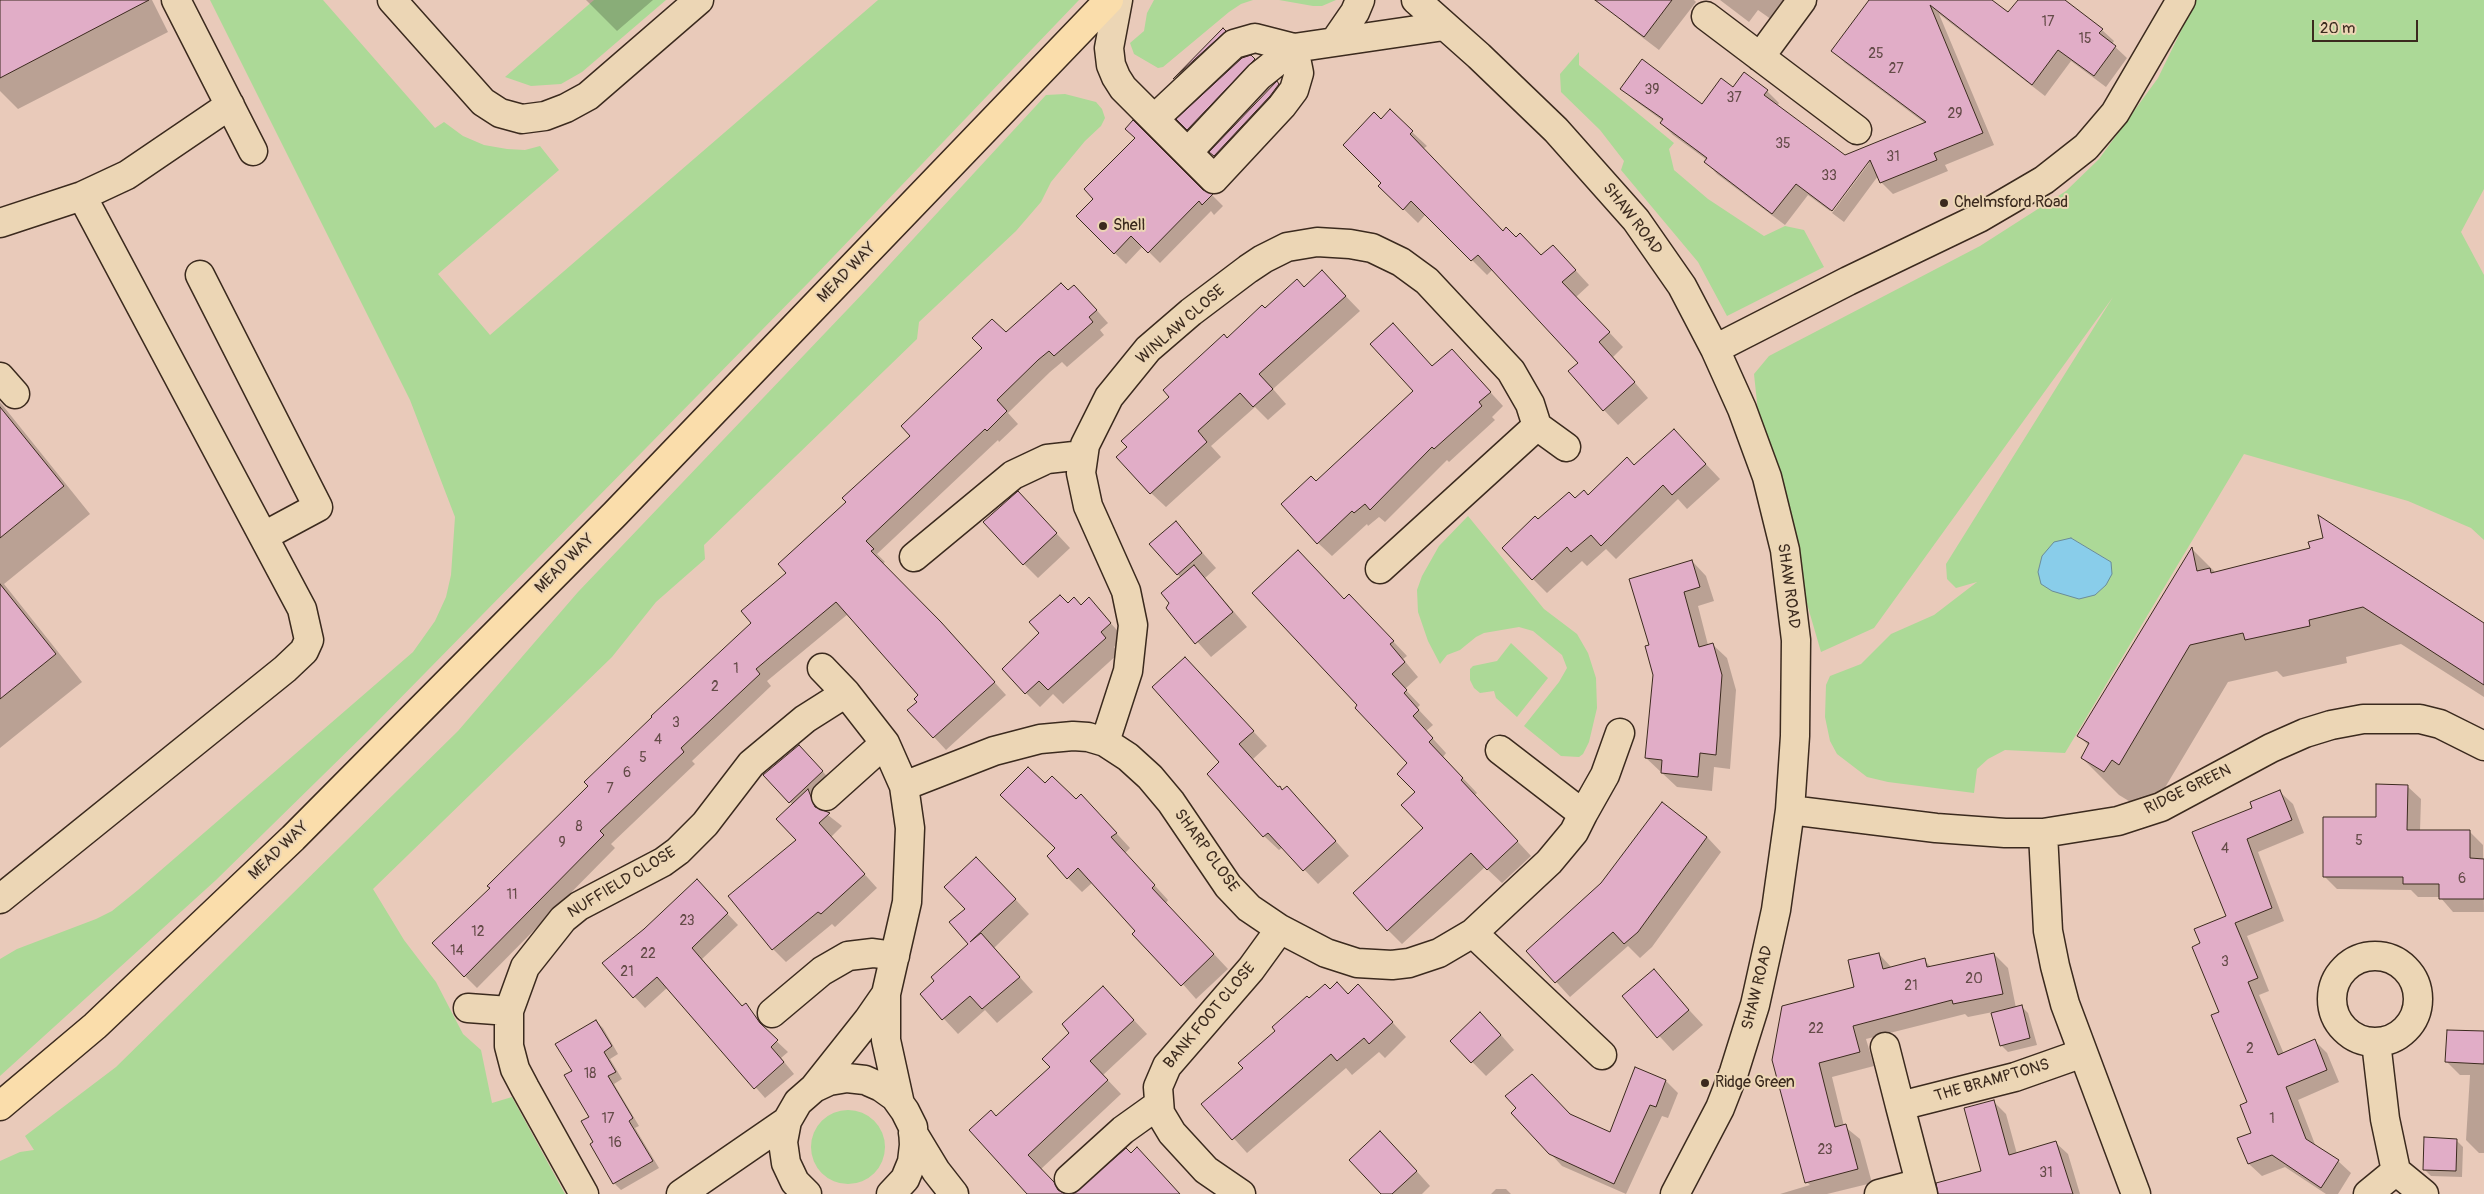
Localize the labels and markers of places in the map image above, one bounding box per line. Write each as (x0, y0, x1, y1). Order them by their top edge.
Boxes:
place label: Chelmsford Road (1954, 193, 2068, 213)
marker: Chelmsford Road (1938, 197, 1950, 209)
place label: Shell (1113, 216, 1145, 236)
marker: Shell (1097, 220, 1109, 232)
place label: Ridge Green (1715, 1073, 1795, 1093)
marker: Ridge Green (1699, 1077, 1711, 1089)

